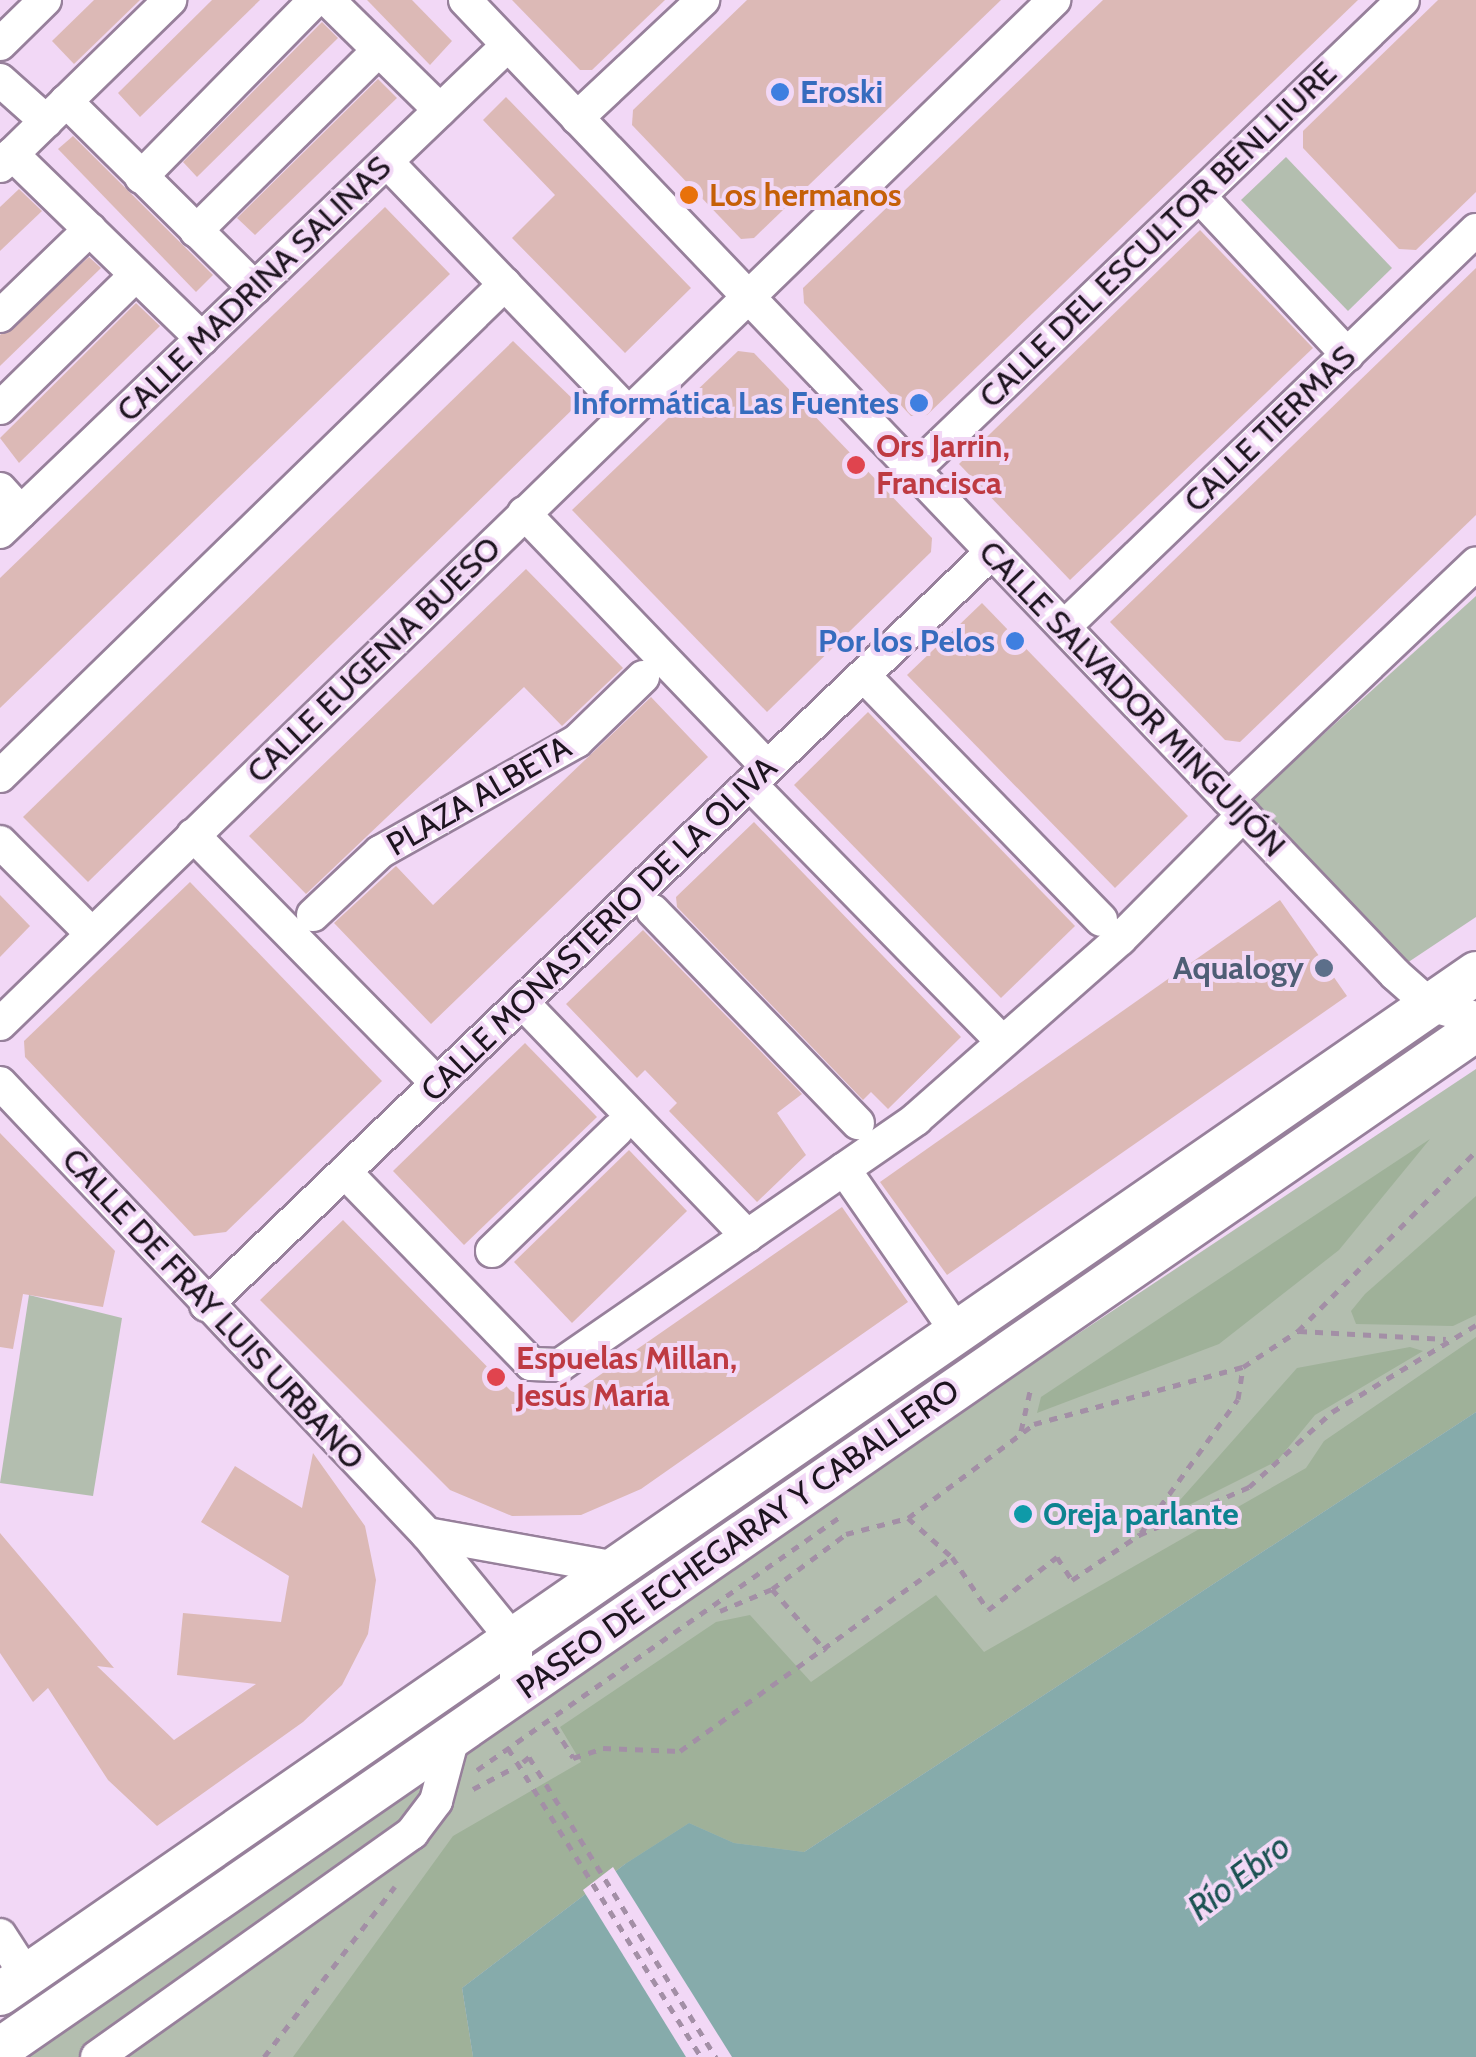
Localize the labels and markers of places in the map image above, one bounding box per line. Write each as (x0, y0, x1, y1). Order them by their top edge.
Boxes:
place label: Eroski (800, 73, 883, 111)
marker: Eroski (769, 81, 791, 103)
place label: Los hermanos (709, 176, 902, 214)
marker: Los hermanos (678, 184, 700, 206)
place label: Informática Las Fuentes (572, 384, 899, 422)
marker: Informática Las Fuentes (908, 392, 930, 414)
place label: Ors Jarrin, Francisca (876, 428, 1010, 503)
marker: Ors Jarrin, Francisca (845, 454, 867, 476)
place label: Por los Pelos (818, 622, 995, 660)
marker: Por los Pelos (1004, 630, 1026, 652)
place label: Aqualogy (1173, 949, 1304, 987)
marker: Aqualogy (1313, 957, 1335, 979)
place label: Espuelas Millan, Jesús María (516, 1340, 737, 1415)
marker: Espuelas Millan, Jesús María (485, 1366, 507, 1388)
place label: Oreja parlante (1043, 1495, 1239, 1533)
marker: Oreja parlante (1012, 1503, 1034, 1525)

